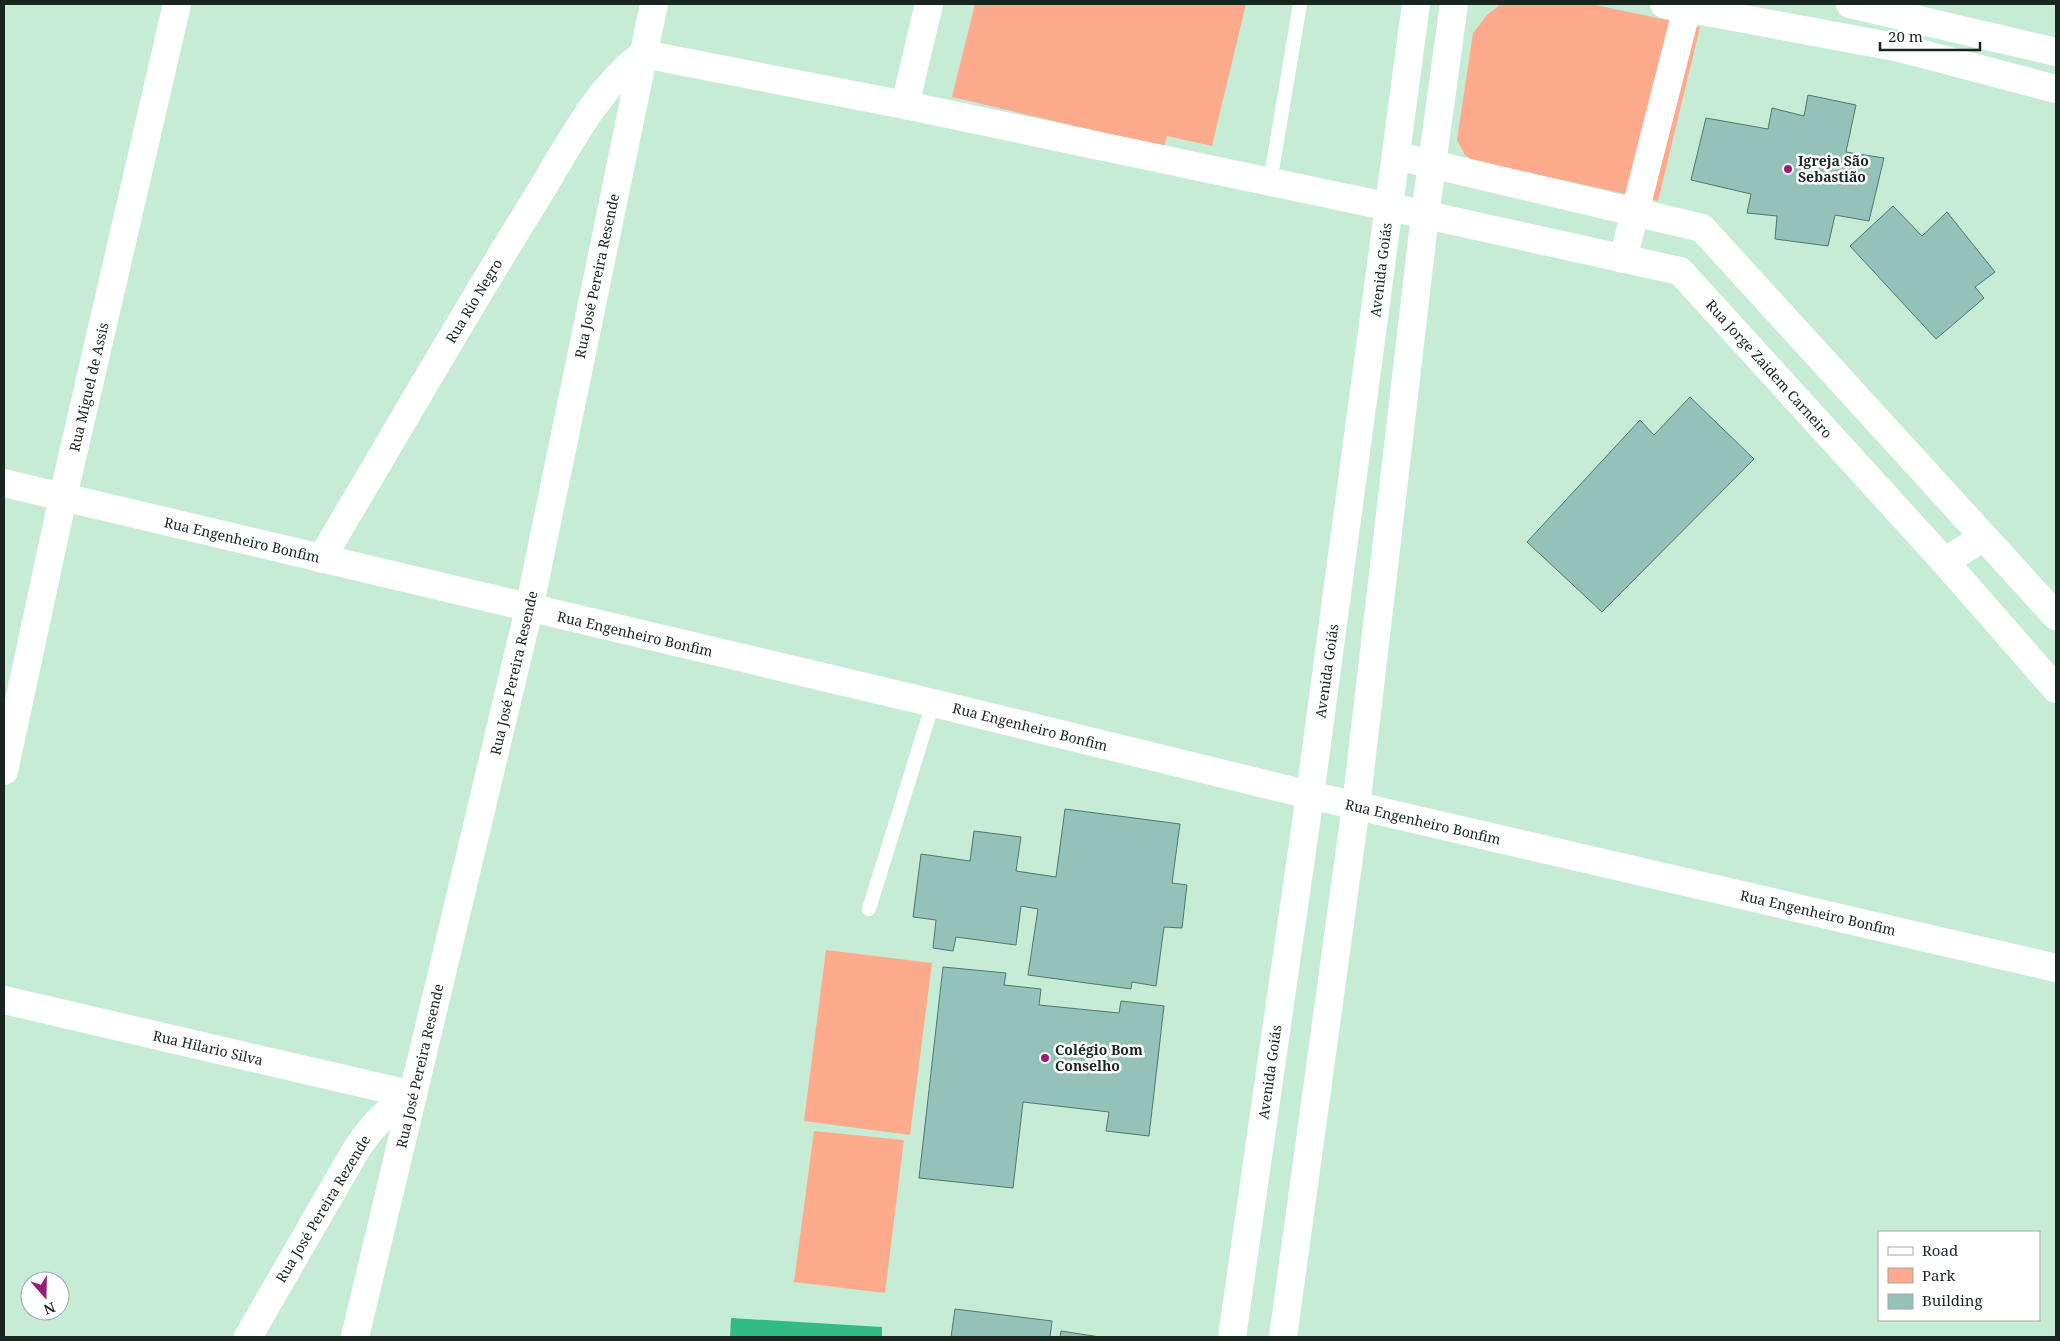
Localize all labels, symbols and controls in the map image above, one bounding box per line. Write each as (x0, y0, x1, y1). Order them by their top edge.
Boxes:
scale bar (1880, 20, 1980, 52)
text: 20 m (1888, 26, 1923, 46)
place label: Igreja São Sebastião (1798, 151, 1869, 186)
marker: Igreja São Sebastião (1782, 163, 1794, 175)
street label: Rua José Pereira Resende (570, 192, 623, 360)
street label: Avenida Goiás (1365, 222, 1396, 318)
street label: Rua Rio Negro (441, 255, 506, 347)
street label: Rua Jorge Zaidem Carneiro (1702, 295, 1837, 442)
street label: Rua Miguel de Assis (64, 320, 113, 453)
street label: Rua Engenheiro Bonfim (162, 512, 322, 567)
street label: Rua José Pereira Resende (485, 589, 542, 757)
street label: Rua Engenheiro Bonfim (555, 606, 715, 661)
street label: Avenida Goiás (1310, 623, 1343, 719)
street label: Rua Engenheiro Bonfim (951, 698, 1110, 755)
street label: Rua Engenheiro Bonfim (1343, 794, 1503, 849)
street label: Rua Engenheiro Bonfim (1738, 885, 1898, 940)
street label: Rua José Pereira Resende (391, 982, 448, 1150)
street label: Avenida Goiás (1253, 1024, 1286, 1120)
street label: Rua Hilario Silva (151, 1026, 265, 1069)
place label: Colégio Bom Conselho (1055, 1040, 1143, 1075)
marker: Colégio Bom Conselho (1039, 1052, 1051, 1064)
street label: Rua José Pereira Rezende (271, 1131, 374, 1286)
legend (1878, 1231, 2040, 1321)
text: Road (1922, 1240, 1958, 1260)
text: Park (1922, 1265, 1956, 1285)
north arrow (20, 1271, 70, 1321)
text: Building (1922, 1290, 1983, 1310)
text: N (41, 1298, 58, 1320)

